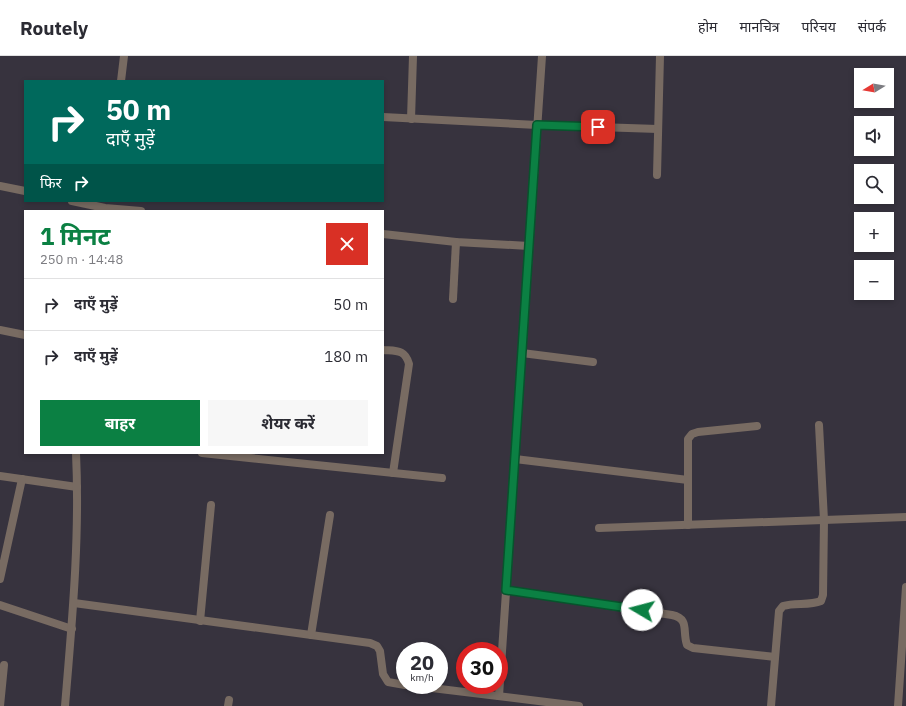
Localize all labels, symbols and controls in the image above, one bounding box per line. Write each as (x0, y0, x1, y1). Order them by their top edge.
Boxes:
text: Routely (20, 16, 88, 40)
text: होम (698, 18, 717, 36)
text: मानचित्र (739, 18, 780, 36)
text: परिचय (802, 18, 836, 36)
text: संपर्क (858, 18, 886, 36)
north arrow (854, 68, 894, 108)
map controls (854, 68, 894, 300)
text: 50 m (106, 91, 171, 128)
icon: right (40, 96, 92, 148)
pin (581, 110, 615, 144)
icon: arrive (587, 116, 609, 138)
button: sound (854, 116, 894, 156)
text: दाएँ मुड़ें (106, 127, 155, 150)
button: search (854, 164, 894, 204)
icon: right (70, 172, 92, 194)
text: फिर (40, 173, 62, 192)
button: + (854, 212, 894, 252)
text: 1 मिनट (40, 220, 110, 252)
button: close (326, 223, 368, 265)
text: 250 m · 14:48 (40, 251, 123, 268)
button: − (854, 260, 894, 300)
icon: right (40, 294, 62, 316)
text: दाएँ मुड़ें (74, 294, 118, 313)
text: 50 m (333, 295, 368, 314)
icon: right (40, 346, 62, 368)
text: दाएँ मुड़ें (74, 346, 118, 365)
text: 180 m (324, 347, 368, 366)
button: बाहर (40, 400, 200, 446)
button: शेयर करें (208, 400, 368, 446)
position arrow (621, 589, 663, 631)
speed limit sign: 30 (456, 642, 508, 694)
text: 20 (410, 649, 434, 676)
text: km/h (410, 671, 434, 684)

